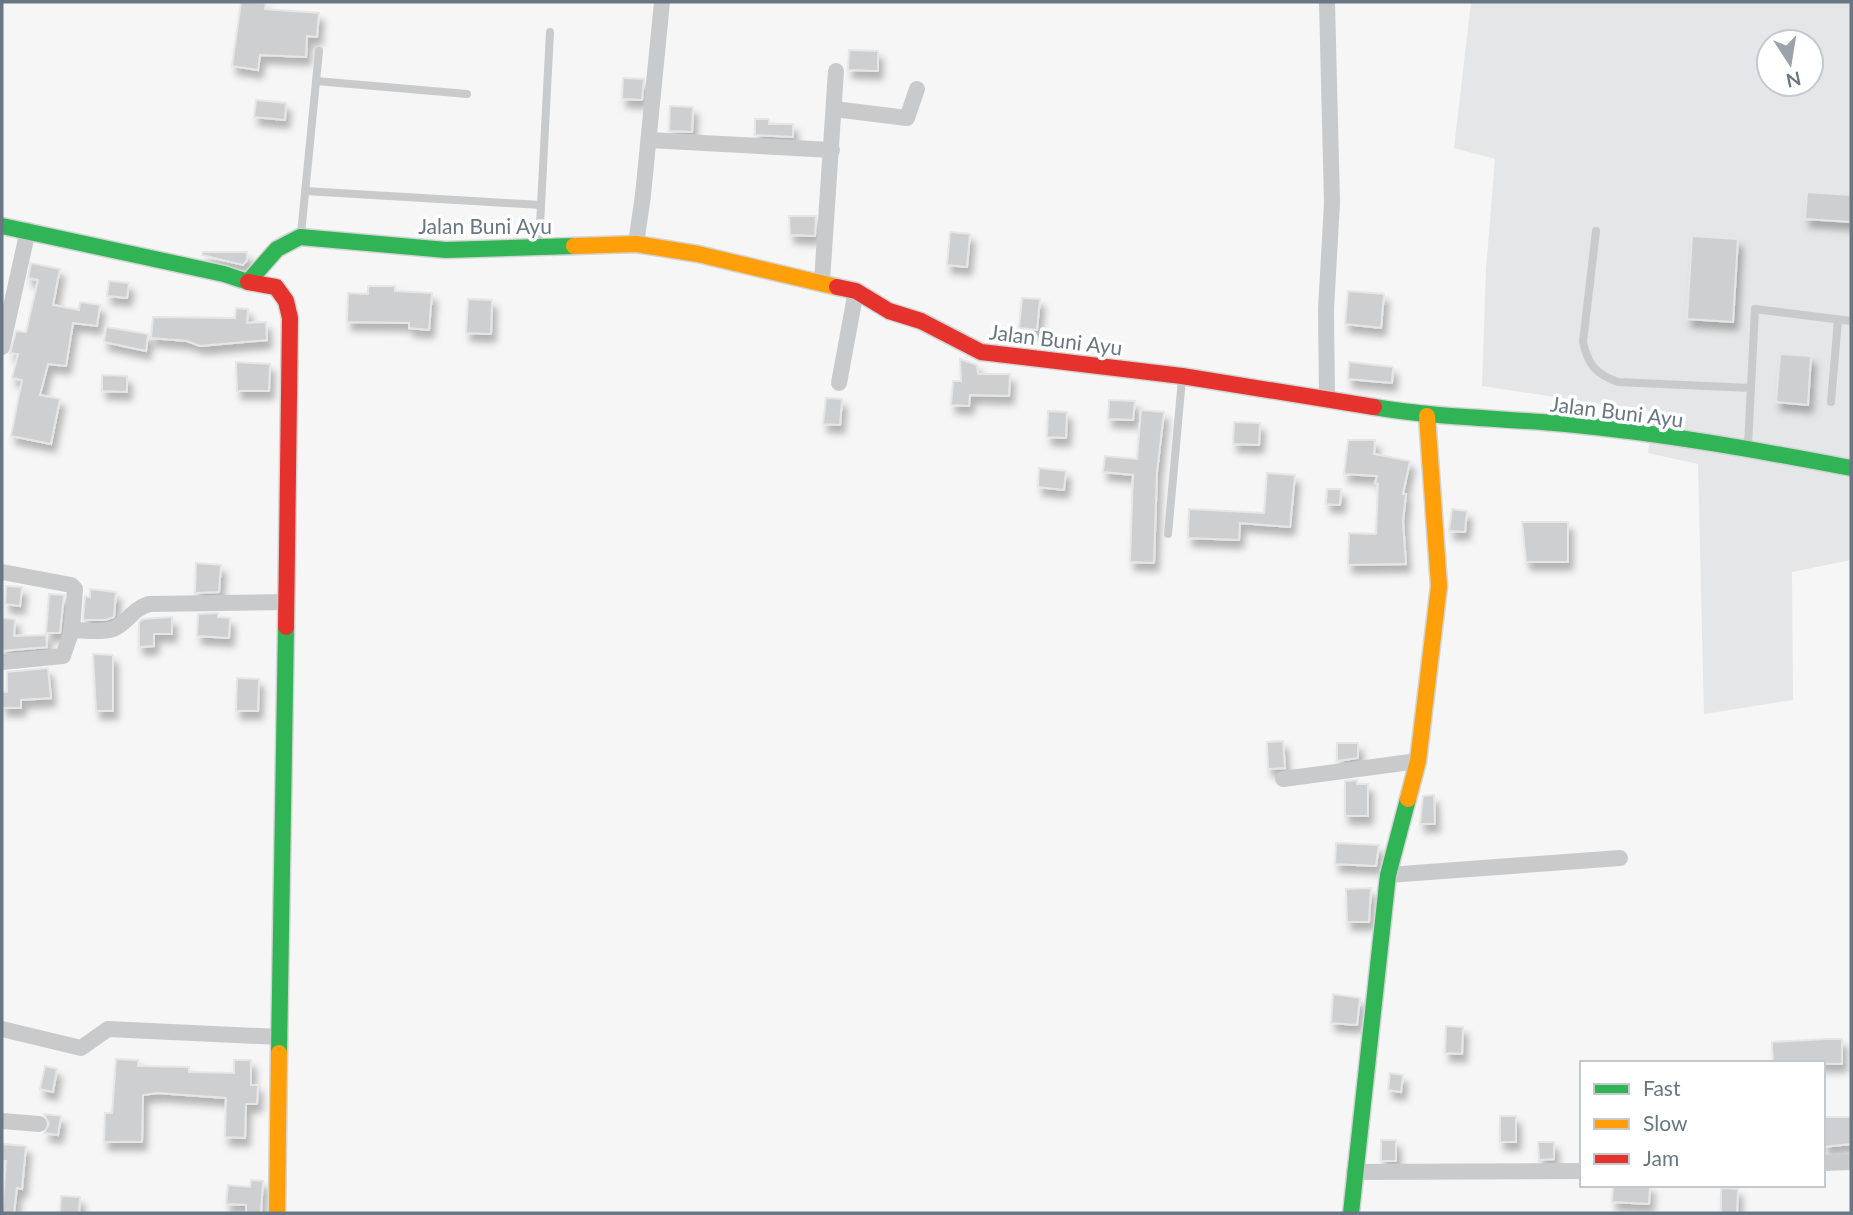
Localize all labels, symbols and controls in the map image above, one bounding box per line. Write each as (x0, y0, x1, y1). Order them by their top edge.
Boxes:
north arrow (1755, 28, 1825, 98)
text: N (1784, 67, 1803, 93)
street label: Jalan Buni Ayu (418, 213, 552, 238)
street label: Jalan Buni Ayu (988, 318, 1124, 360)
street label: Jalan Buni Ayu (1549, 390, 1685, 432)
legend (1580, 1061, 1825, 1187)
text: Fast (1643, 1075, 1681, 1100)
text: Slow (1643, 1110, 1688, 1135)
text: Jam (1643, 1145, 1679, 1170)

